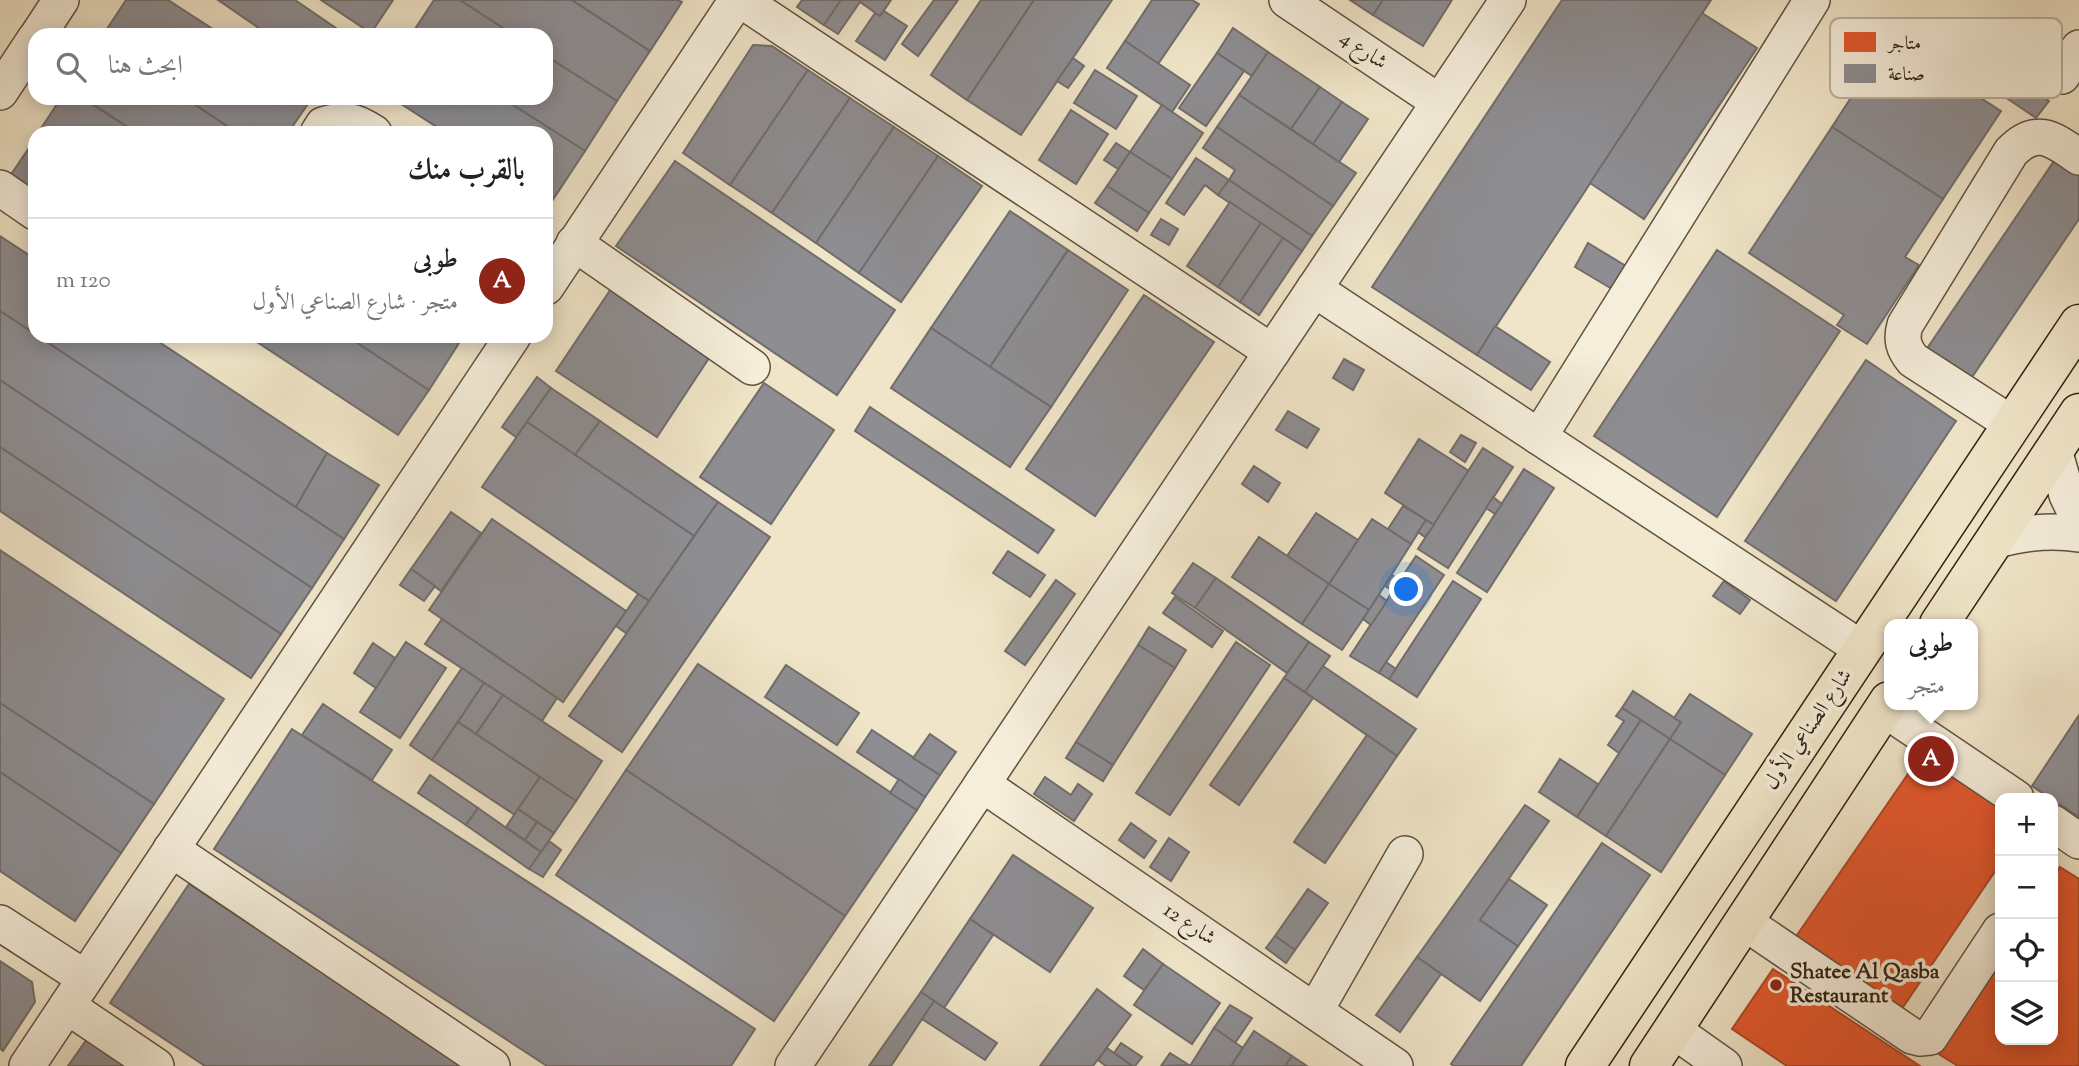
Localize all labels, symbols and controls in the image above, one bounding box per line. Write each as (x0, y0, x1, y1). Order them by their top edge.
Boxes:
legend (1830, 18, 2062, 98)
street label: شارع 4 (1333, 24, 1393, 79)
search box (28, 28, 553, 105)
text: متاجر (1886, 31, 1921, 58)
icon: search (52, 48, 90, 86)
text: ابحث هنا (108, 48, 183, 85)
text: صناعة (1888, 62, 1925, 89)
text: بالقرب منك (408, 150, 525, 193)
text: طوبى (413, 242, 458, 279)
text: 120 m (56, 265, 111, 298)
text: A (493, 265, 511, 298)
text: متجر · شارع الصناعي الأول (252, 287, 458, 320)
your location (1389, 572, 1423, 606)
popup (1884, 619, 1978, 710)
text: طوبى (1909, 626, 1953, 663)
street label: شارع الصناعي الأول (1756, 662, 1862, 797)
text: متجر (1909, 671, 1945, 704)
pin: A (1908, 733, 1954, 785)
map controls (1995, 793, 2058, 1045)
button: + (1995, 793, 2058, 856)
button: − (1995, 856, 2058, 919)
street label: شارع 12 (1156, 896, 1221, 954)
button: locate (1995, 919, 2058, 982)
place label: Shatee Al Qasba Restaurant (1790, 958, 1940, 1012)
marker: Shatee Al Qasba Restaurant (1768, 977, 1784, 993)
button: layers (1995, 982, 2058, 1045)

